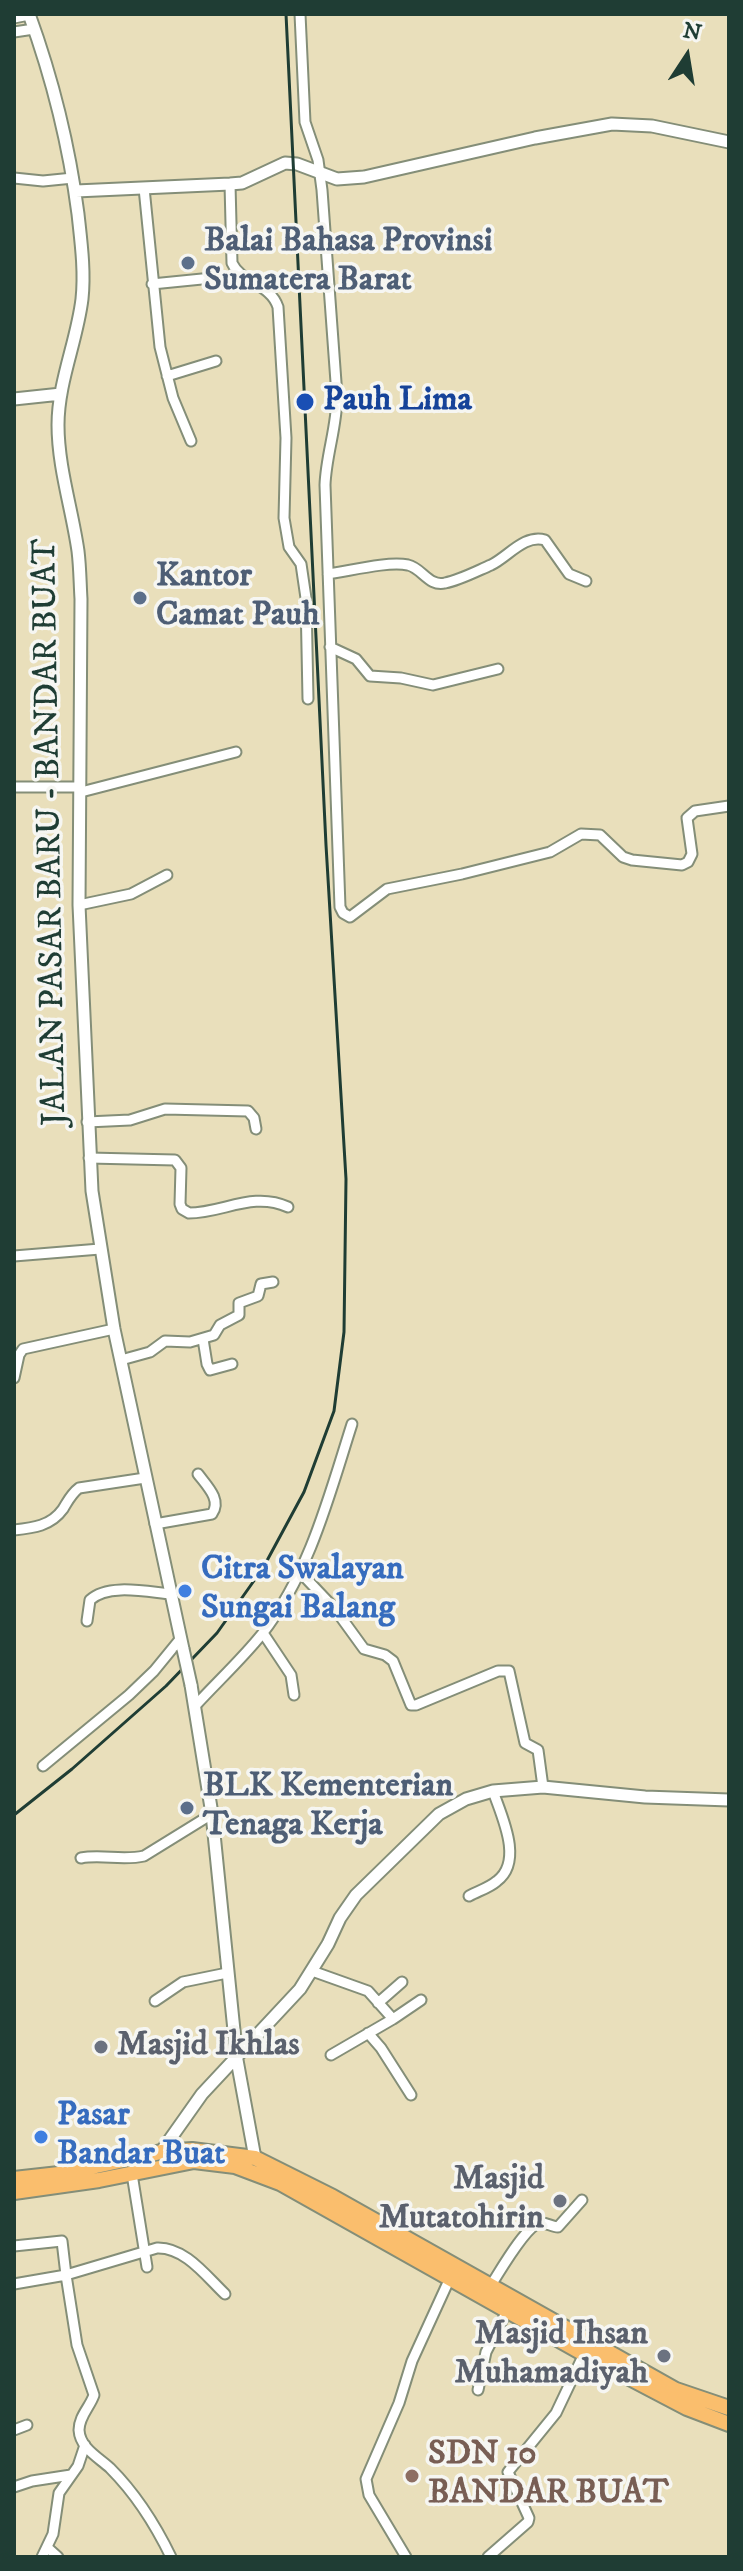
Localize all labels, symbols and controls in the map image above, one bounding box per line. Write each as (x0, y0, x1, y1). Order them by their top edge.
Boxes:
north arrow (647, 16, 727, 96)
text: N (680, 17, 704, 47)
place label: Balai Bahasa Provinsi Sumatera Barat (204, 223, 493, 302)
marker: Balai Bahasa Provinsi Sumatera Barat (179, 254, 197, 272)
place label: Pauh Lima (323, 382, 472, 422)
marker: Pauh Lima (294, 391, 316, 413)
street label: JALAN PASAR BARU - BANDAR BUAT (26, 538, 78, 1126)
place label: Kantor Camat Pauh (156, 558, 320, 638)
marker: Kantor Camat Pauh (131, 589, 149, 607)
place label: Citra Swalayan Sungai Balang (201, 1551, 404, 1630)
marker: Citra Swalayan Sungai Balang (176, 1582, 194, 1600)
place label: BLK Kementerian Tenaga Kerja (203, 1768, 453, 1848)
marker: BLK Kementerian Tenaga Kerja (178, 1799, 196, 1817)
place label: Masjid Ikhlas (117, 2027, 300, 2067)
marker: Masjid Ikhlas (92, 2038, 110, 2056)
place label: Pasar Bandar Buat (57, 2097, 225, 2176)
marker: Pasar Bandar Buat (32, 2128, 50, 2146)
place label: Masjid Mutatohirin (379, 2161, 544, 2240)
marker: Masjid Mutatohirin (551, 2192, 569, 2210)
place label: Masjid Ihsan Muhamadiyah (455, 2316, 648, 2396)
marker: Masjid Ihsan Muhamadiyah (655, 2347, 673, 2365)
place label: SDN 10 BANDAR BUAT (428, 2436, 669, 2516)
marker: SDN 10 BANDAR BUAT (403, 2467, 421, 2485)

